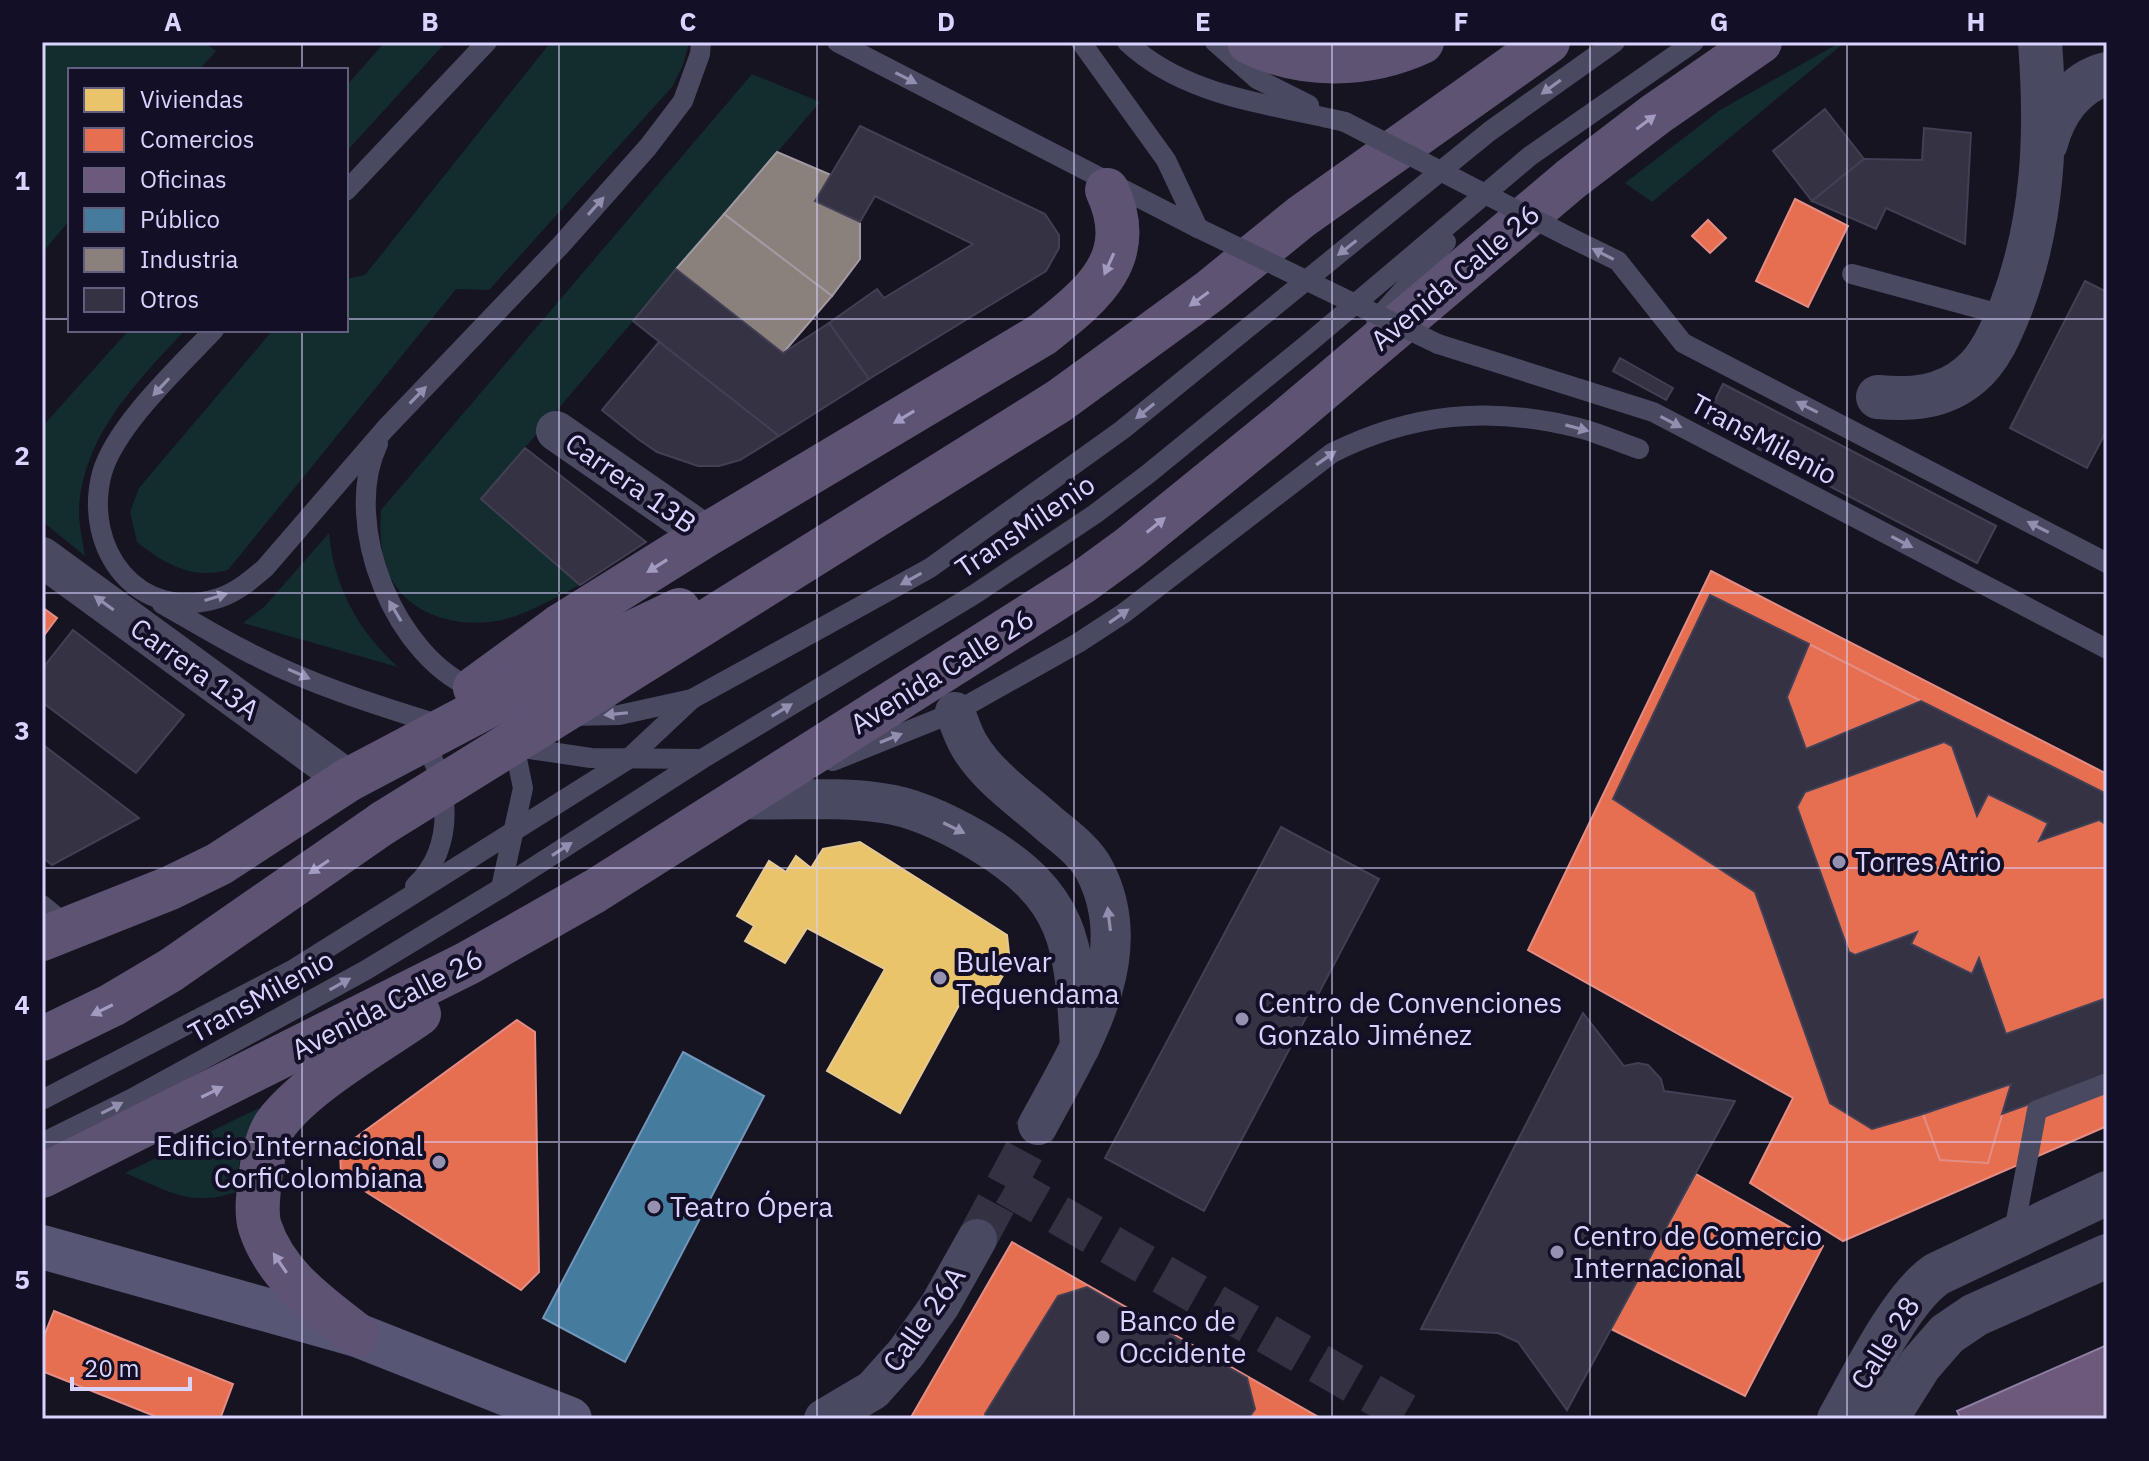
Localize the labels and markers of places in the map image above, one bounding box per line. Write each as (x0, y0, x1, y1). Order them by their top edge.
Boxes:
place label: Torres Atrio (1855, 843, 2002, 880)
marker: Torres Atrio (1830, 853, 1848, 871)
place label: Bulevar Tequendama (956, 943, 1120, 1012)
marker: Bulevar Tequendama (931, 969, 949, 987)
place label: Centro de Convenciones Gonzalo Jiménez (1258, 984, 1562, 1053)
marker: Centro de Convenciones Gonzalo Jiménez (1233, 1010, 1251, 1028)
place label: Edificio Internacional CorfiColombiana (156, 1127, 423, 1196)
marker: Edificio Internacional CorfiColombiana (430, 1153, 448, 1171)
place label: Teatro Ópera (670, 1188, 833, 1225)
marker: Teatro Ópera (645, 1198, 663, 1216)
place label: Centro de Comercio Internacional (1573, 1217, 1822, 1286)
marker: Centro de Comercio Internacional (1548, 1243, 1566, 1261)
place label: Banco de Occidente (1119, 1302, 1246, 1371)
marker: Banco de Occidente (1094, 1328, 1112, 1346)

